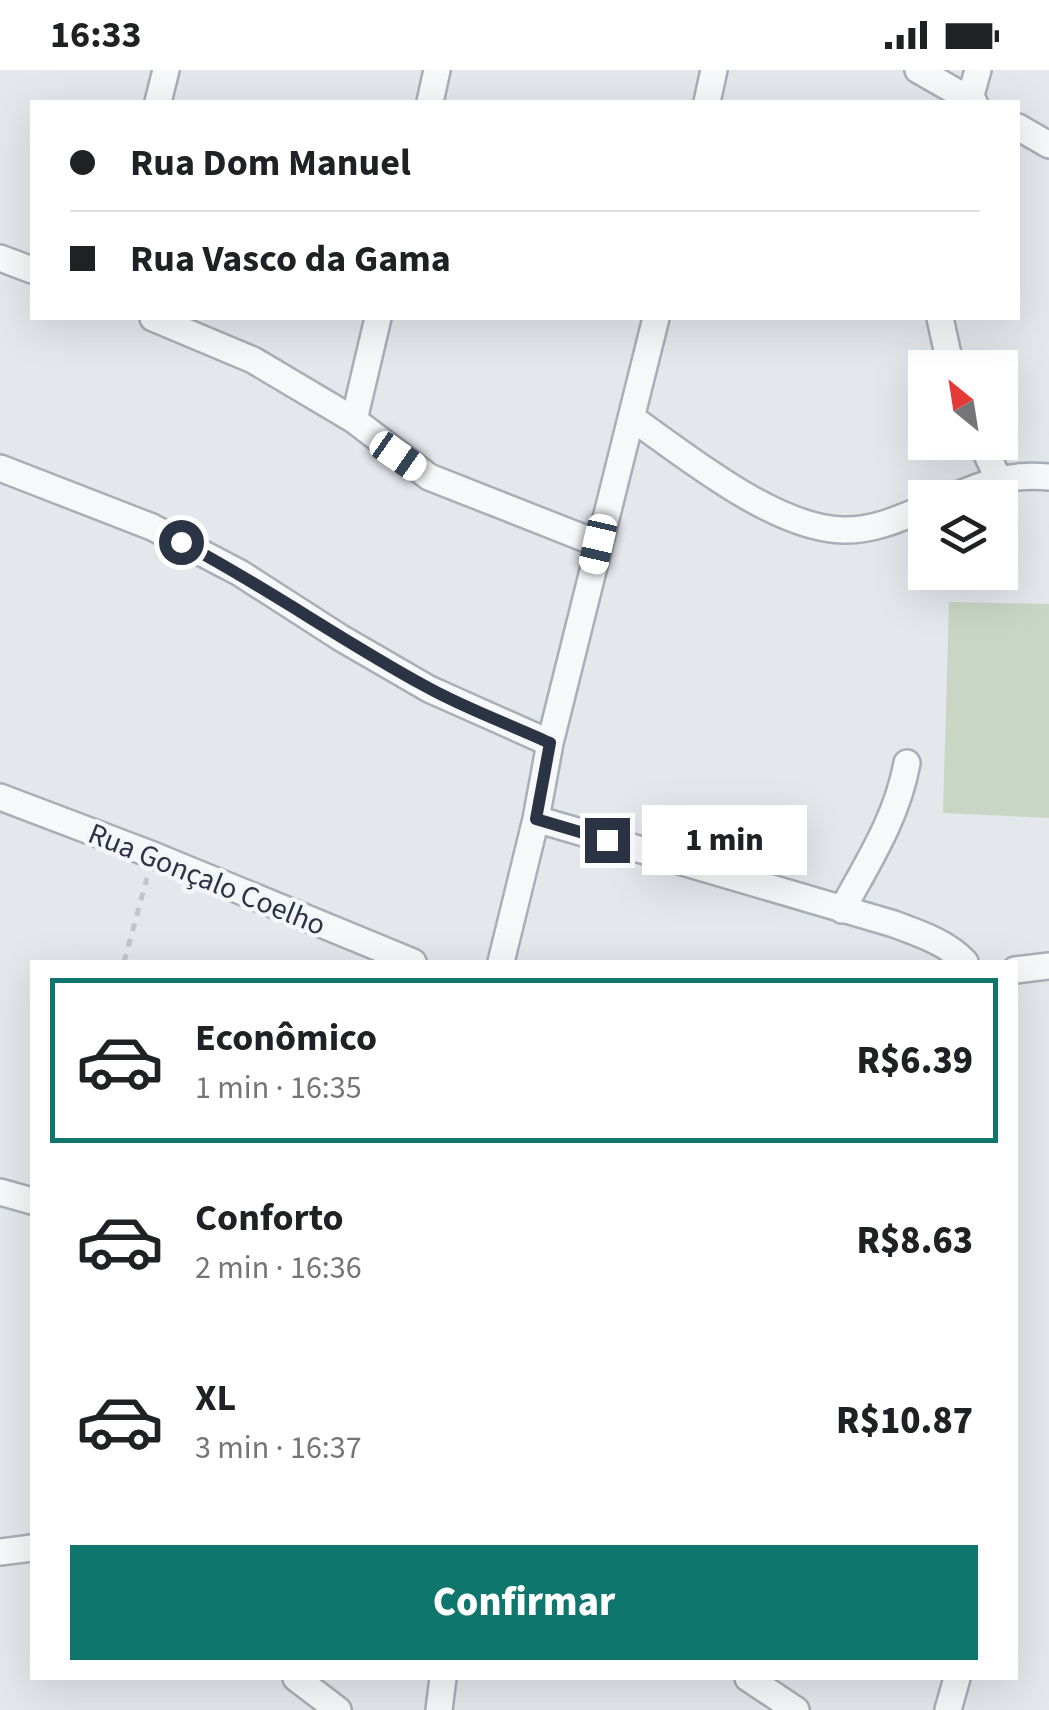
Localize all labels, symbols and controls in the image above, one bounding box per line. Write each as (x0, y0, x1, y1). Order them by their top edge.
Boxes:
text: 16:33 (50, 8, 142, 62)
text: Rua Dom Manuel (130, 136, 411, 190)
text: Rua Vasco da Gama (130, 232, 451, 286)
north arrow (908, 350, 1018, 460)
map controls (908, 350, 1018, 590)
car (365, 427, 431, 485)
button: layers (908, 480, 1018, 590)
car (577, 511, 619, 577)
route start (159, 520, 204, 565)
callout: 1 min (642, 805, 807, 875)
street label: Rua Gonçalo Coelho (82, 812, 332, 947)
text: 1 min (685, 817, 764, 863)
route end (585, 818, 630, 863)
text: Econômico (195, 1011, 377, 1065)
icon: car (75, 1016, 165, 1106)
text: R$6.39 (856, 1034, 973, 1088)
text: 1 min · 16:35 (195, 1065, 362, 1111)
text: Conforto (195, 1191, 344, 1245)
icon: car (75, 1196, 165, 1286)
text: R$8.63 (856, 1214, 973, 1268)
text: 2 min · 16:36 (195, 1245, 362, 1291)
text: XL (195, 1371, 236, 1425)
icon: car (75, 1376, 165, 1466)
text: R$10.87 (836, 1394, 973, 1448)
text: 3 min · 16:37 (195, 1425, 362, 1471)
button: Confirmar (70, 1545, 978, 1660)

